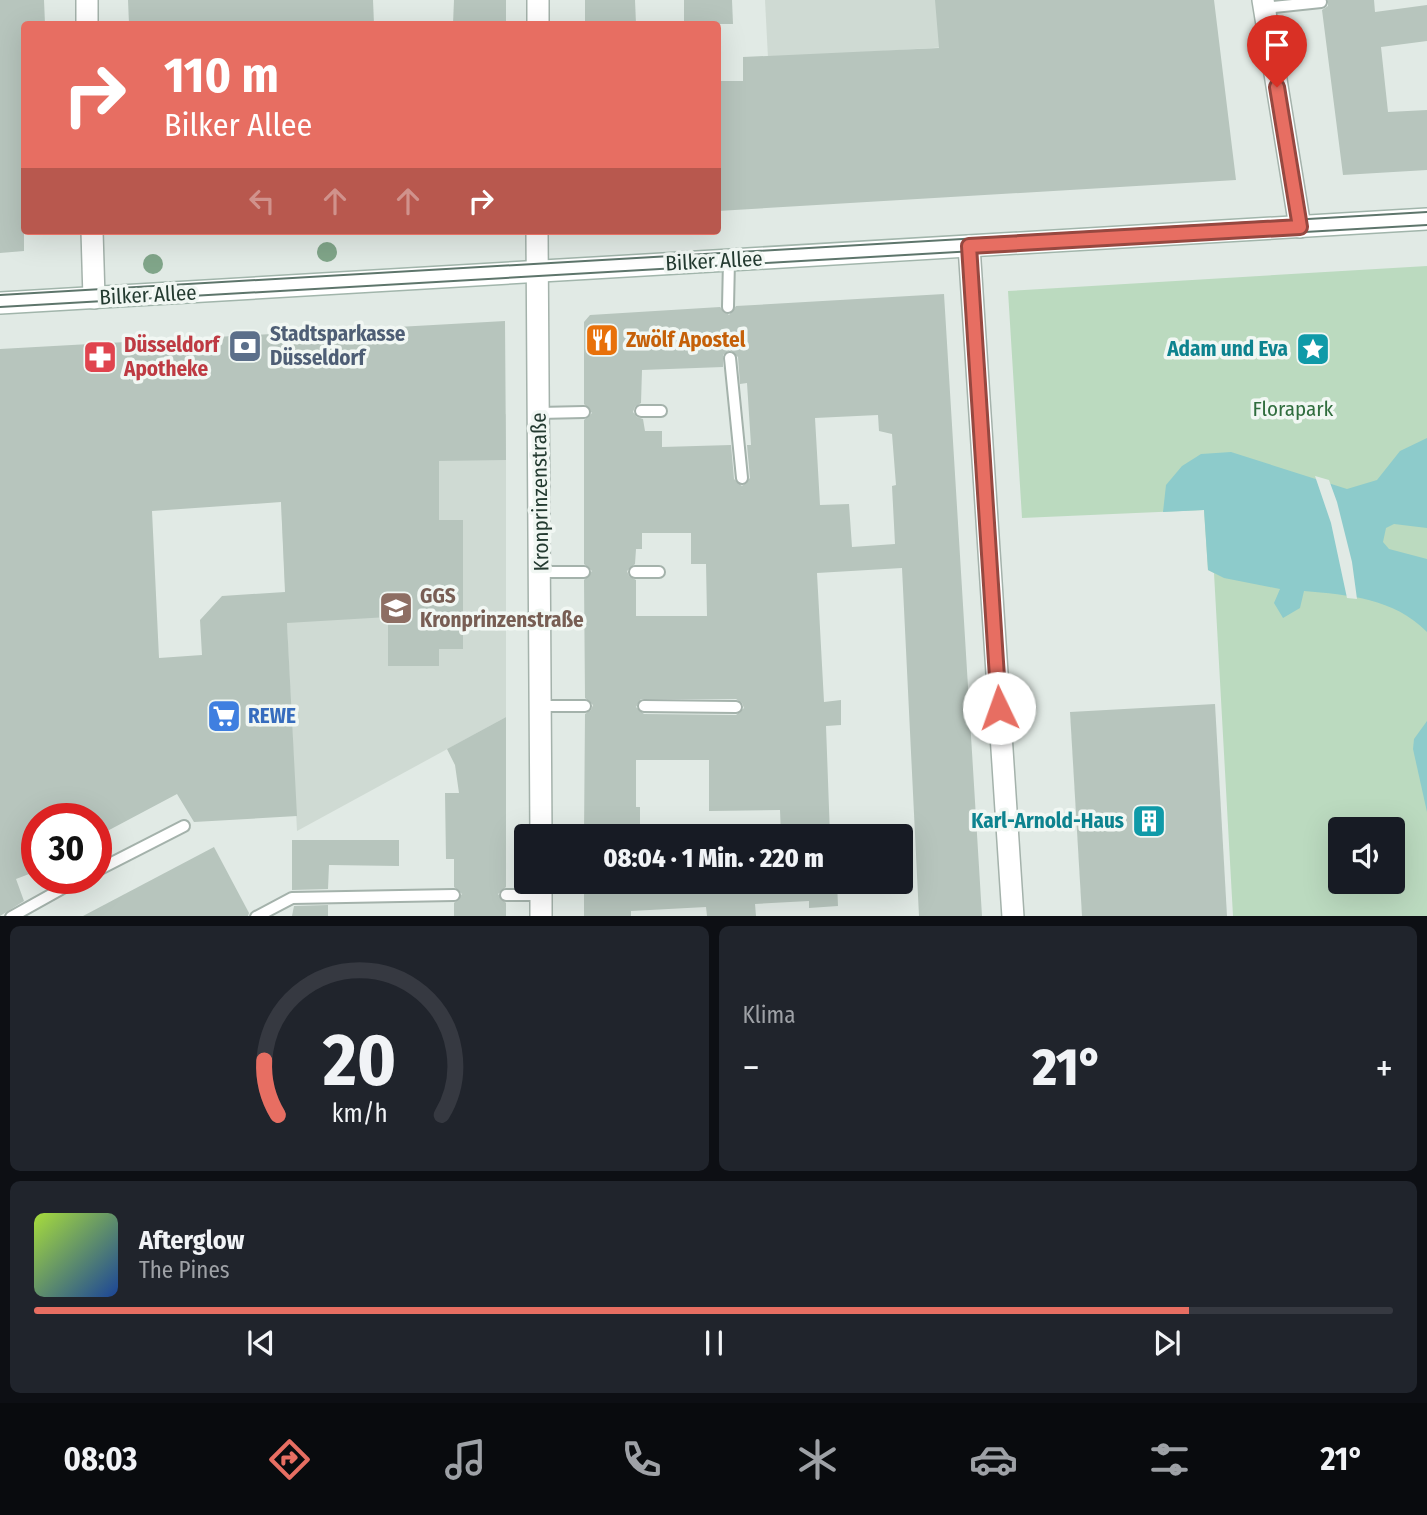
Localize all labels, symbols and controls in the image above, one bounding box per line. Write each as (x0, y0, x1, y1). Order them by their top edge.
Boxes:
pin (1247, 15, 1307, 87)
icon: arrive (1258, 26, 1296, 64)
text: 110 m (164, 46, 279, 105)
icon: right (49, 49, 140, 140)
text: Bilker Allee (164, 106, 312, 144)
icon: left (243, 182, 281, 220)
icon: ahead (316, 182, 354, 220)
icon: ahead (389, 182, 427, 220)
icon: right (462, 182, 500, 220)
street label: Bilker Allee (665, 245, 763, 277)
street label: Bilker Allee (99, 279, 197, 311)
place label: Stadtsparkasse Düsseldorf (270, 321, 406, 371)
restaurant icon: Zwölf Apostel (583, 321, 621, 359)
bank icon: Stadtsparkasse Düsseldorf (226, 327, 264, 365)
place label: Zwölf Apostel (626, 327, 746, 353)
place icon: Adam und Eva (1294, 330, 1332, 368)
place label: Düsseldorf Apotheke (123, 332, 221, 382)
place label: Adam und Eva (1166, 336, 1288, 362)
pharmacy icon: Düsseldorf Apotheke (81, 338, 119, 376)
park label: Florapark (1253, 396, 1334, 422)
street label: Kronprinzenstraße (526, 412, 554, 572)
place label: GGS Kronprinzenstraße (420, 583, 584, 633)
school or university icon: GGS Kronprinzenstraße (377, 589, 415, 627)
position arrow (962, 671, 1036, 745)
supermarket icon: REWE (205, 697, 243, 735)
place label: REWE (248, 703, 296, 729)
building icon: Karl-Arnold-Haus (1130, 802, 1168, 840)
speed limit sign: 30 (21, 803, 112, 894)
place label: Karl-Arnold-Haus (971, 808, 1124, 834)
map controls (1328, 817, 1405, 894)
button: sound (1328, 817, 1405, 894)
text: 08:04 · 1 Min. · 220 m (603, 843, 824, 874)
text: Klima (743, 1001, 796, 1029)
text: 20 (322, 1017, 396, 1104)
text: 21° (1032, 1036, 1103, 1099)
text: − (743, 1045, 760, 1091)
text: + (1376, 1045, 1393, 1091)
text: km/h (331, 1098, 387, 1128)
text: Afterglow (139, 1225, 244, 1256)
text: The Pines (139, 1256, 230, 1284)
icon: previous (242, 1324, 280, 1362)
icon: pause (695, 1324, 733, 1362)
icon: next (1148, 1324, 1186, 1362)
icon: directions (265, 1435, 314, 1484)
icon: music (441, 1435, 490, 1484)
icon: phone (617, 1435, 666, 1484)
icon: climate (793, 1435, 842, 1484)
icon: car (969, 1435, 1018, 1484)
icon: filters (1145, 1435, 1194, 1484)
text: 08:03 (64, 1440, 137, 1478)
text: 21° (1321, 1440, 1363, 1478)

